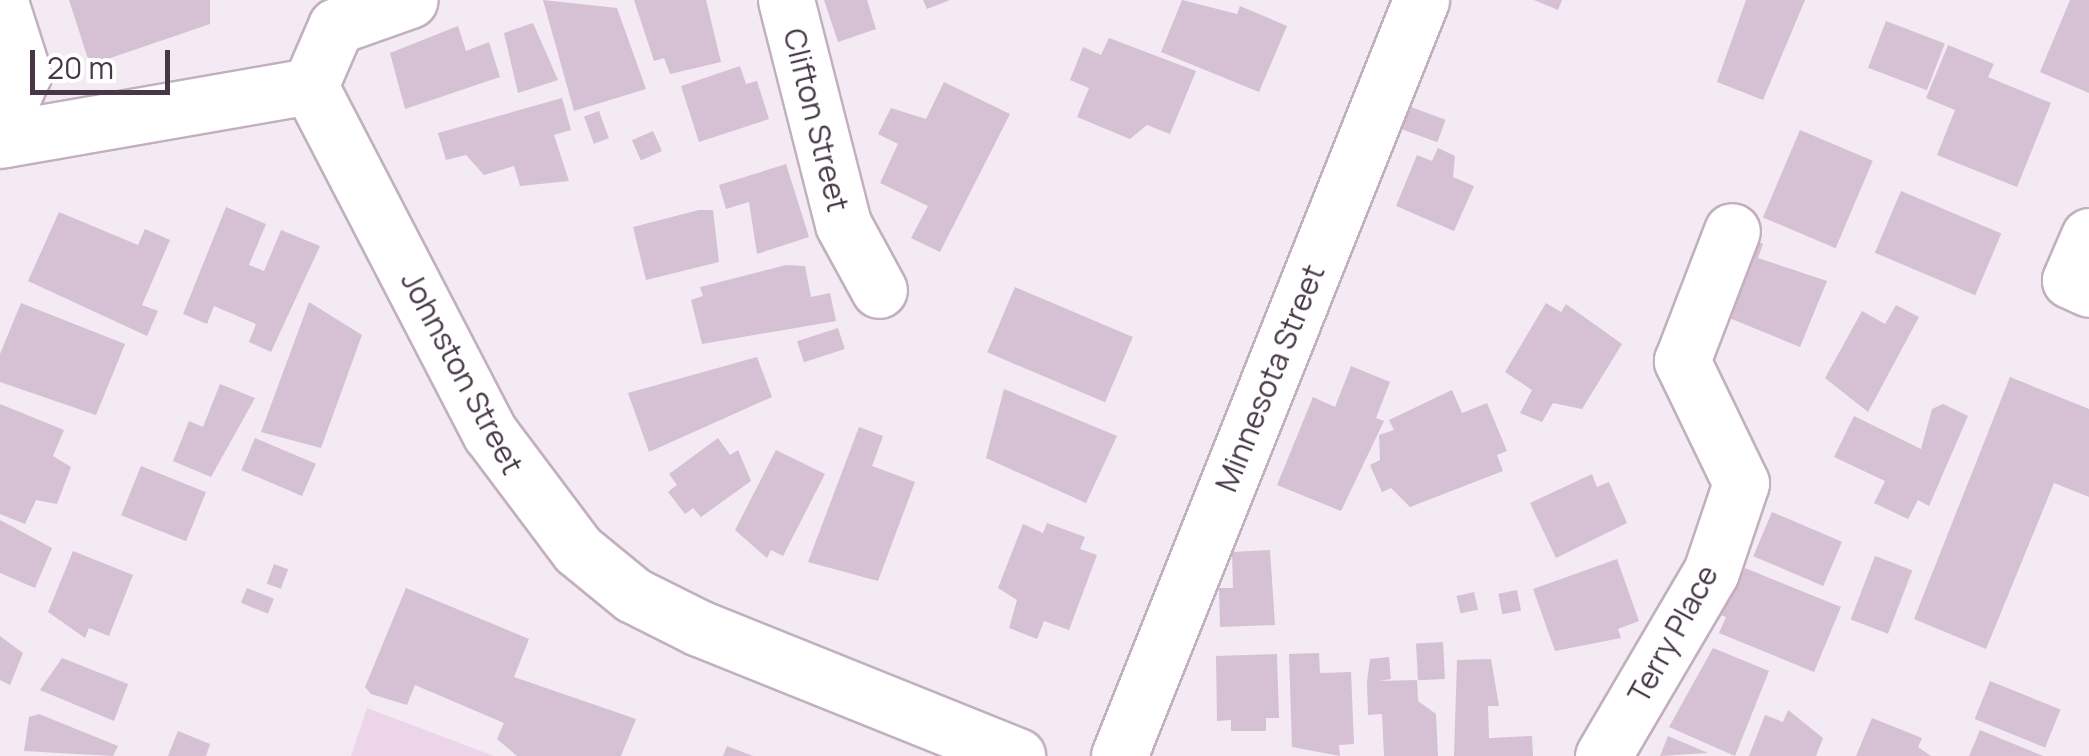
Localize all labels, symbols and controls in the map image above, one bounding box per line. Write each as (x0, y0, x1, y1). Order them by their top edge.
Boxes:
street label: Clifton Street (776, 25, 856, 215)
scale bar (35, 30, 175, 92)
text: 20 m (47, 47, 114, 88)
street label: Minnesota Street (1208, 259, 1332, 497)
street label: Johnston Street (393, 266, 531, 480)
street label: Terry Place (1620, 559, 1726, 709)

